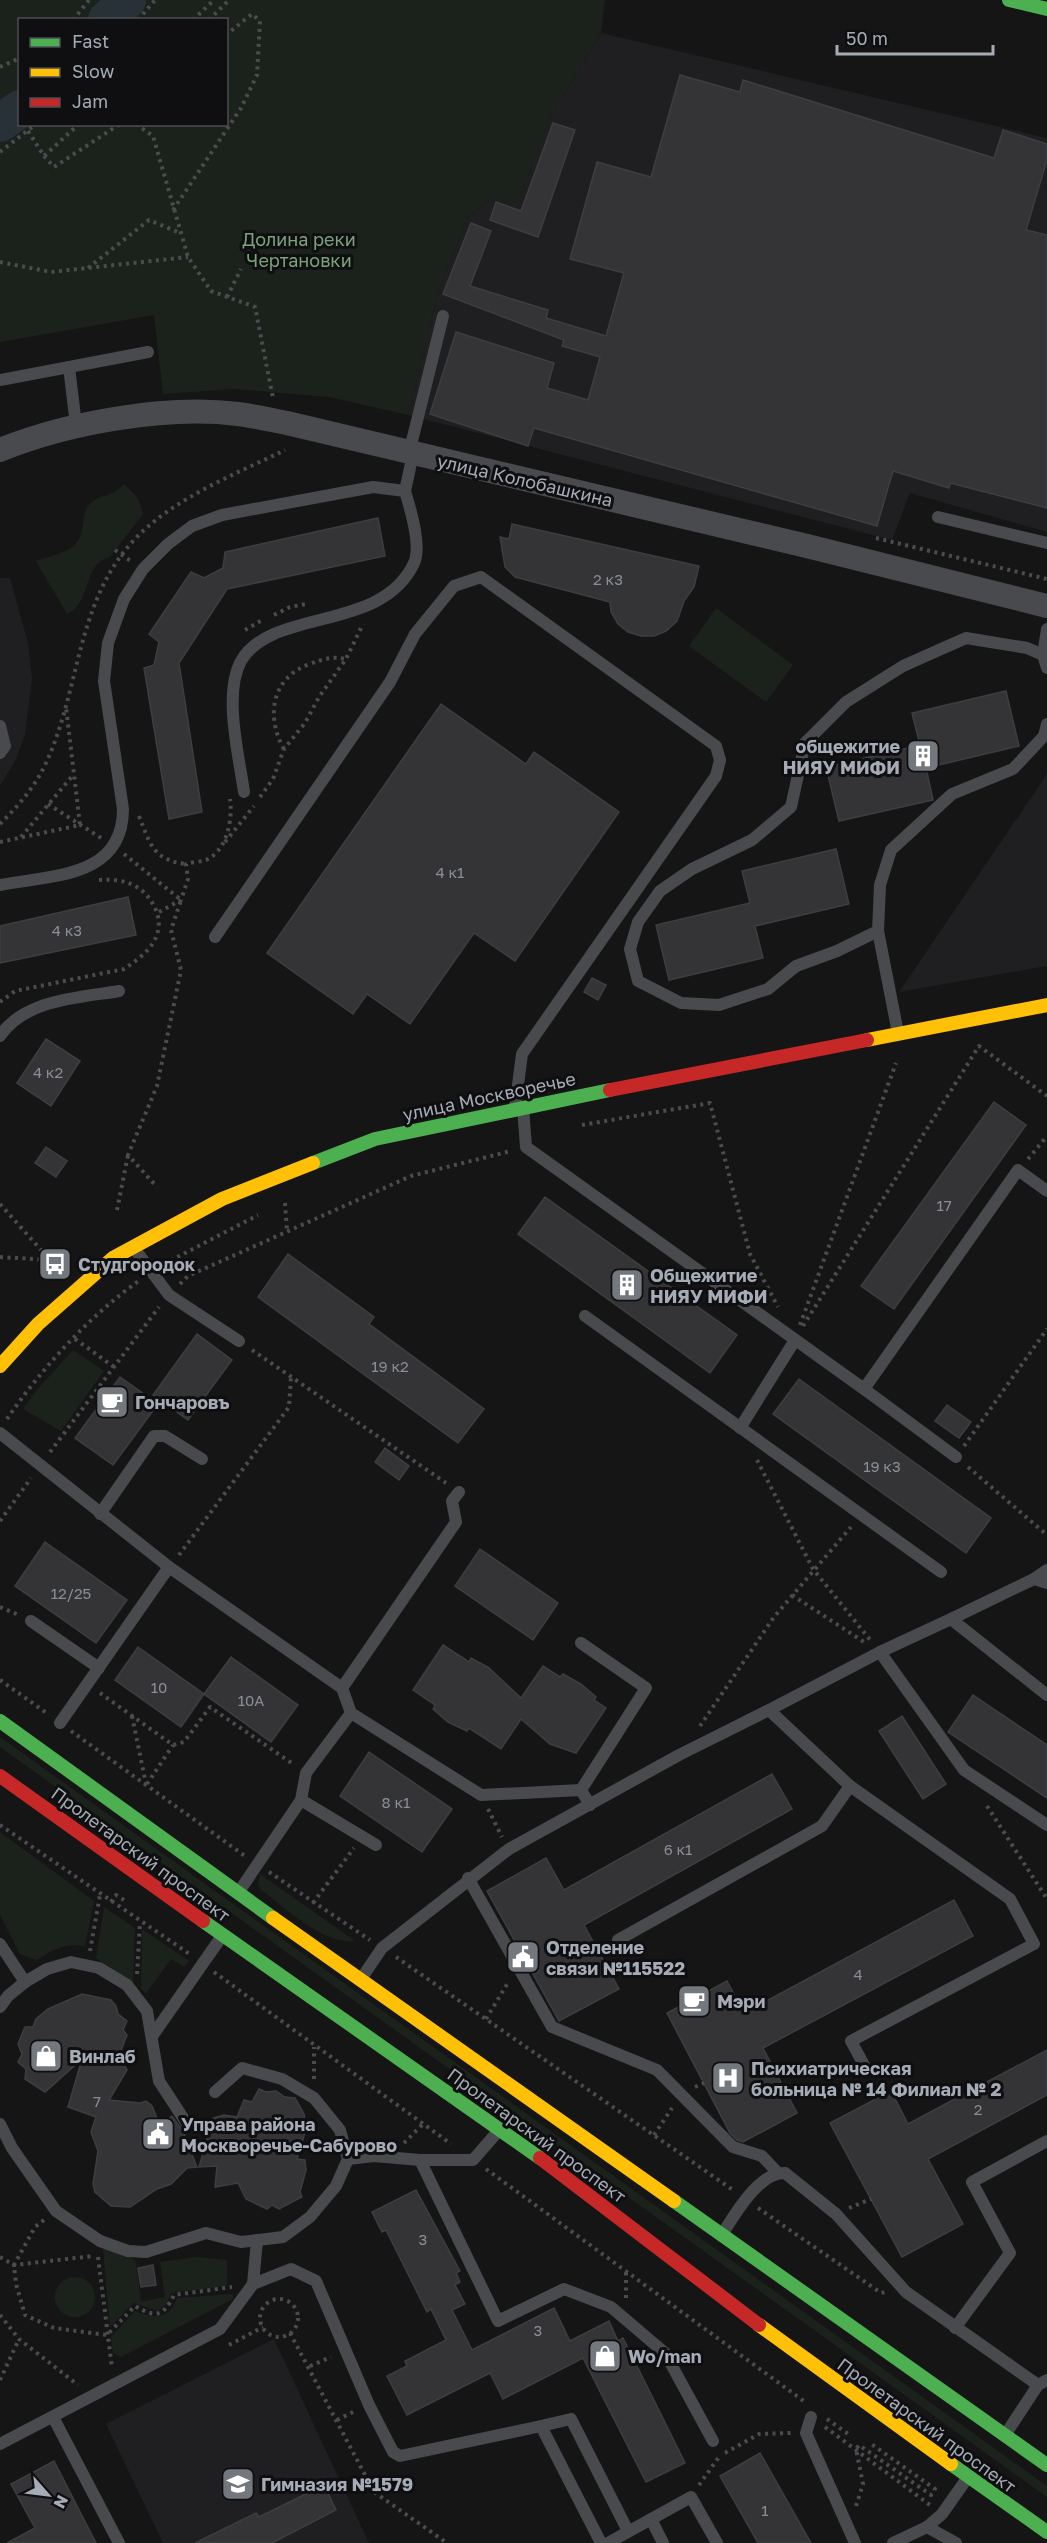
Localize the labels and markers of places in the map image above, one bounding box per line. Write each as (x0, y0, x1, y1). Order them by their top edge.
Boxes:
place label: общежитие НИЯУ МИФИ (783, 735, 900, 778)
building icon: общежитие НИЯУ МИФИ (905, 738, 941, 774)
bus stop icon: Студгородок (37, 1246, 73, 1282)
place label: Студгородок (78, 1253, 196, 1275)
place label: Общежитие НИЯУ МИФИ (650, 1264, 767, 1307)
building icon: Общежитие НИЯУ МИФИ (609, 1267, 645, 1303)
cafe icon: Гончаровъ (94, 1384, 130, 1420)
place label: Гончаровъ (135, 1391, 230, 1413)
place label: Отделение связи №115522 (546, 1936, 685, 1979)
public building icon: Отделение связи №115522 (505, 1939, 541, 1975)
cafe icon: Мэри (676, 1983, 712, 2019)
place label: Мэри (717, 1990, 765, 2012)
shop icon: Винлаб (28, 2038, 64, 2074)
place label: Винлаб (69, 2045, 136, 2067)
place label: Психиатрическая больница № 14 Филиал № 2 (751, 2057, 1002, 2100)
hospital icon: Психиатрическая больница № 14 Филиал № 2 (710, 2060, 746, 2096)
place label: Управа района Москворечье-Сабурово (181, 2113, 397, 2156)
public building icon: Управа района Москворечье-Сабурово (140, 2116, 176, 2152)
shop icon: Wo/man (587, 2338, 623, 2374)
place label: Wo/man (628, 2345, 702, 2367)
school or university icon: Гимназия №1579 (220, 2466, 256, 2502)
place label: Гимназия №1579 (261, 2473, 413, 2495)

